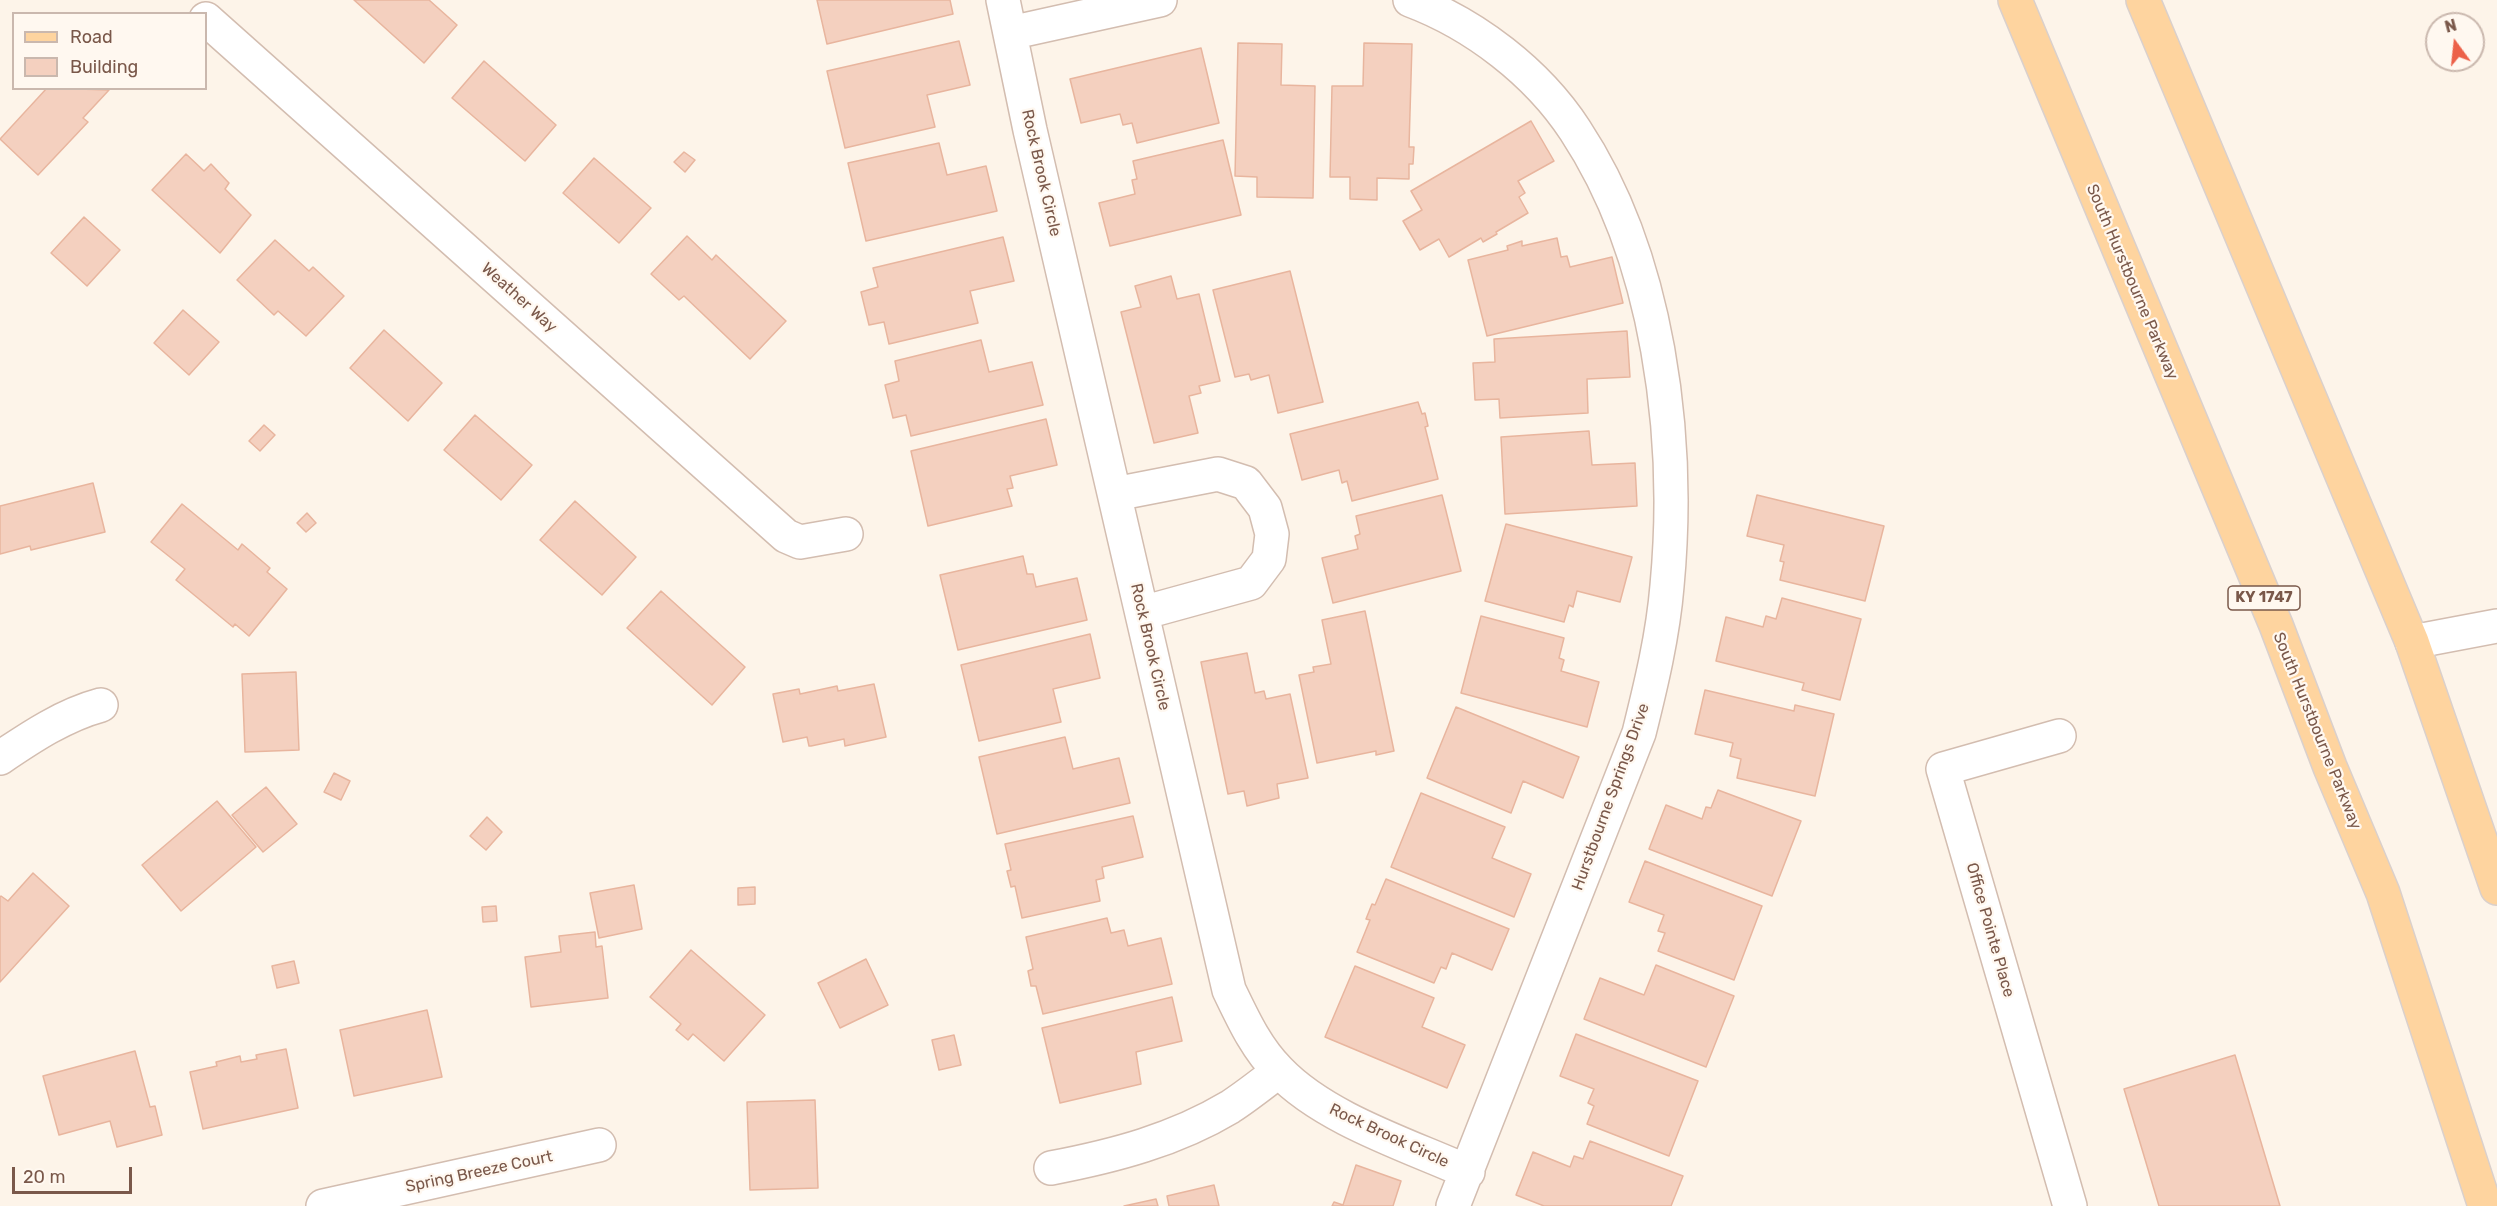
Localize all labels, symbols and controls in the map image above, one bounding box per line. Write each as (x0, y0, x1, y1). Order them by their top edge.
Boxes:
legend (12, 12, 207, 90)
north arrow (2425, 12, 2485, 72)
text: N (2443, 15, 2459, 37)
text: Road (70, 26, 113, 48)
text: Building (70, 56, 138, 78)
street label: Rock Brook Circle (1017, 108, 1065, 238)
street label: South Hurstbourne Parkway (2082, 181, 2182, 383)
street label: Weather Way (477, 259, 561, 337)
street label: Rock Brook Circle (1126, 582, 1174, 712)
road number: KY 1747 (2228, 586, 2300, 610)
street label: South Hurstbourne Parkway (2269, 630, 2365, 832)
street label: Hurstbourne Springs Drive (1568, 701, 1654, 893)
street label: Office Pointe Place (1962, 861, 2018, 999)
street label: Rock Brook Circle (1326, 1100, 1452, 1172)
street label: Spring Breeze Court (404, 1147, 554, 1197)
scale bar (15, 1155, 135, 1193)
text: 20 m (23, 1166, 65, 1188)

